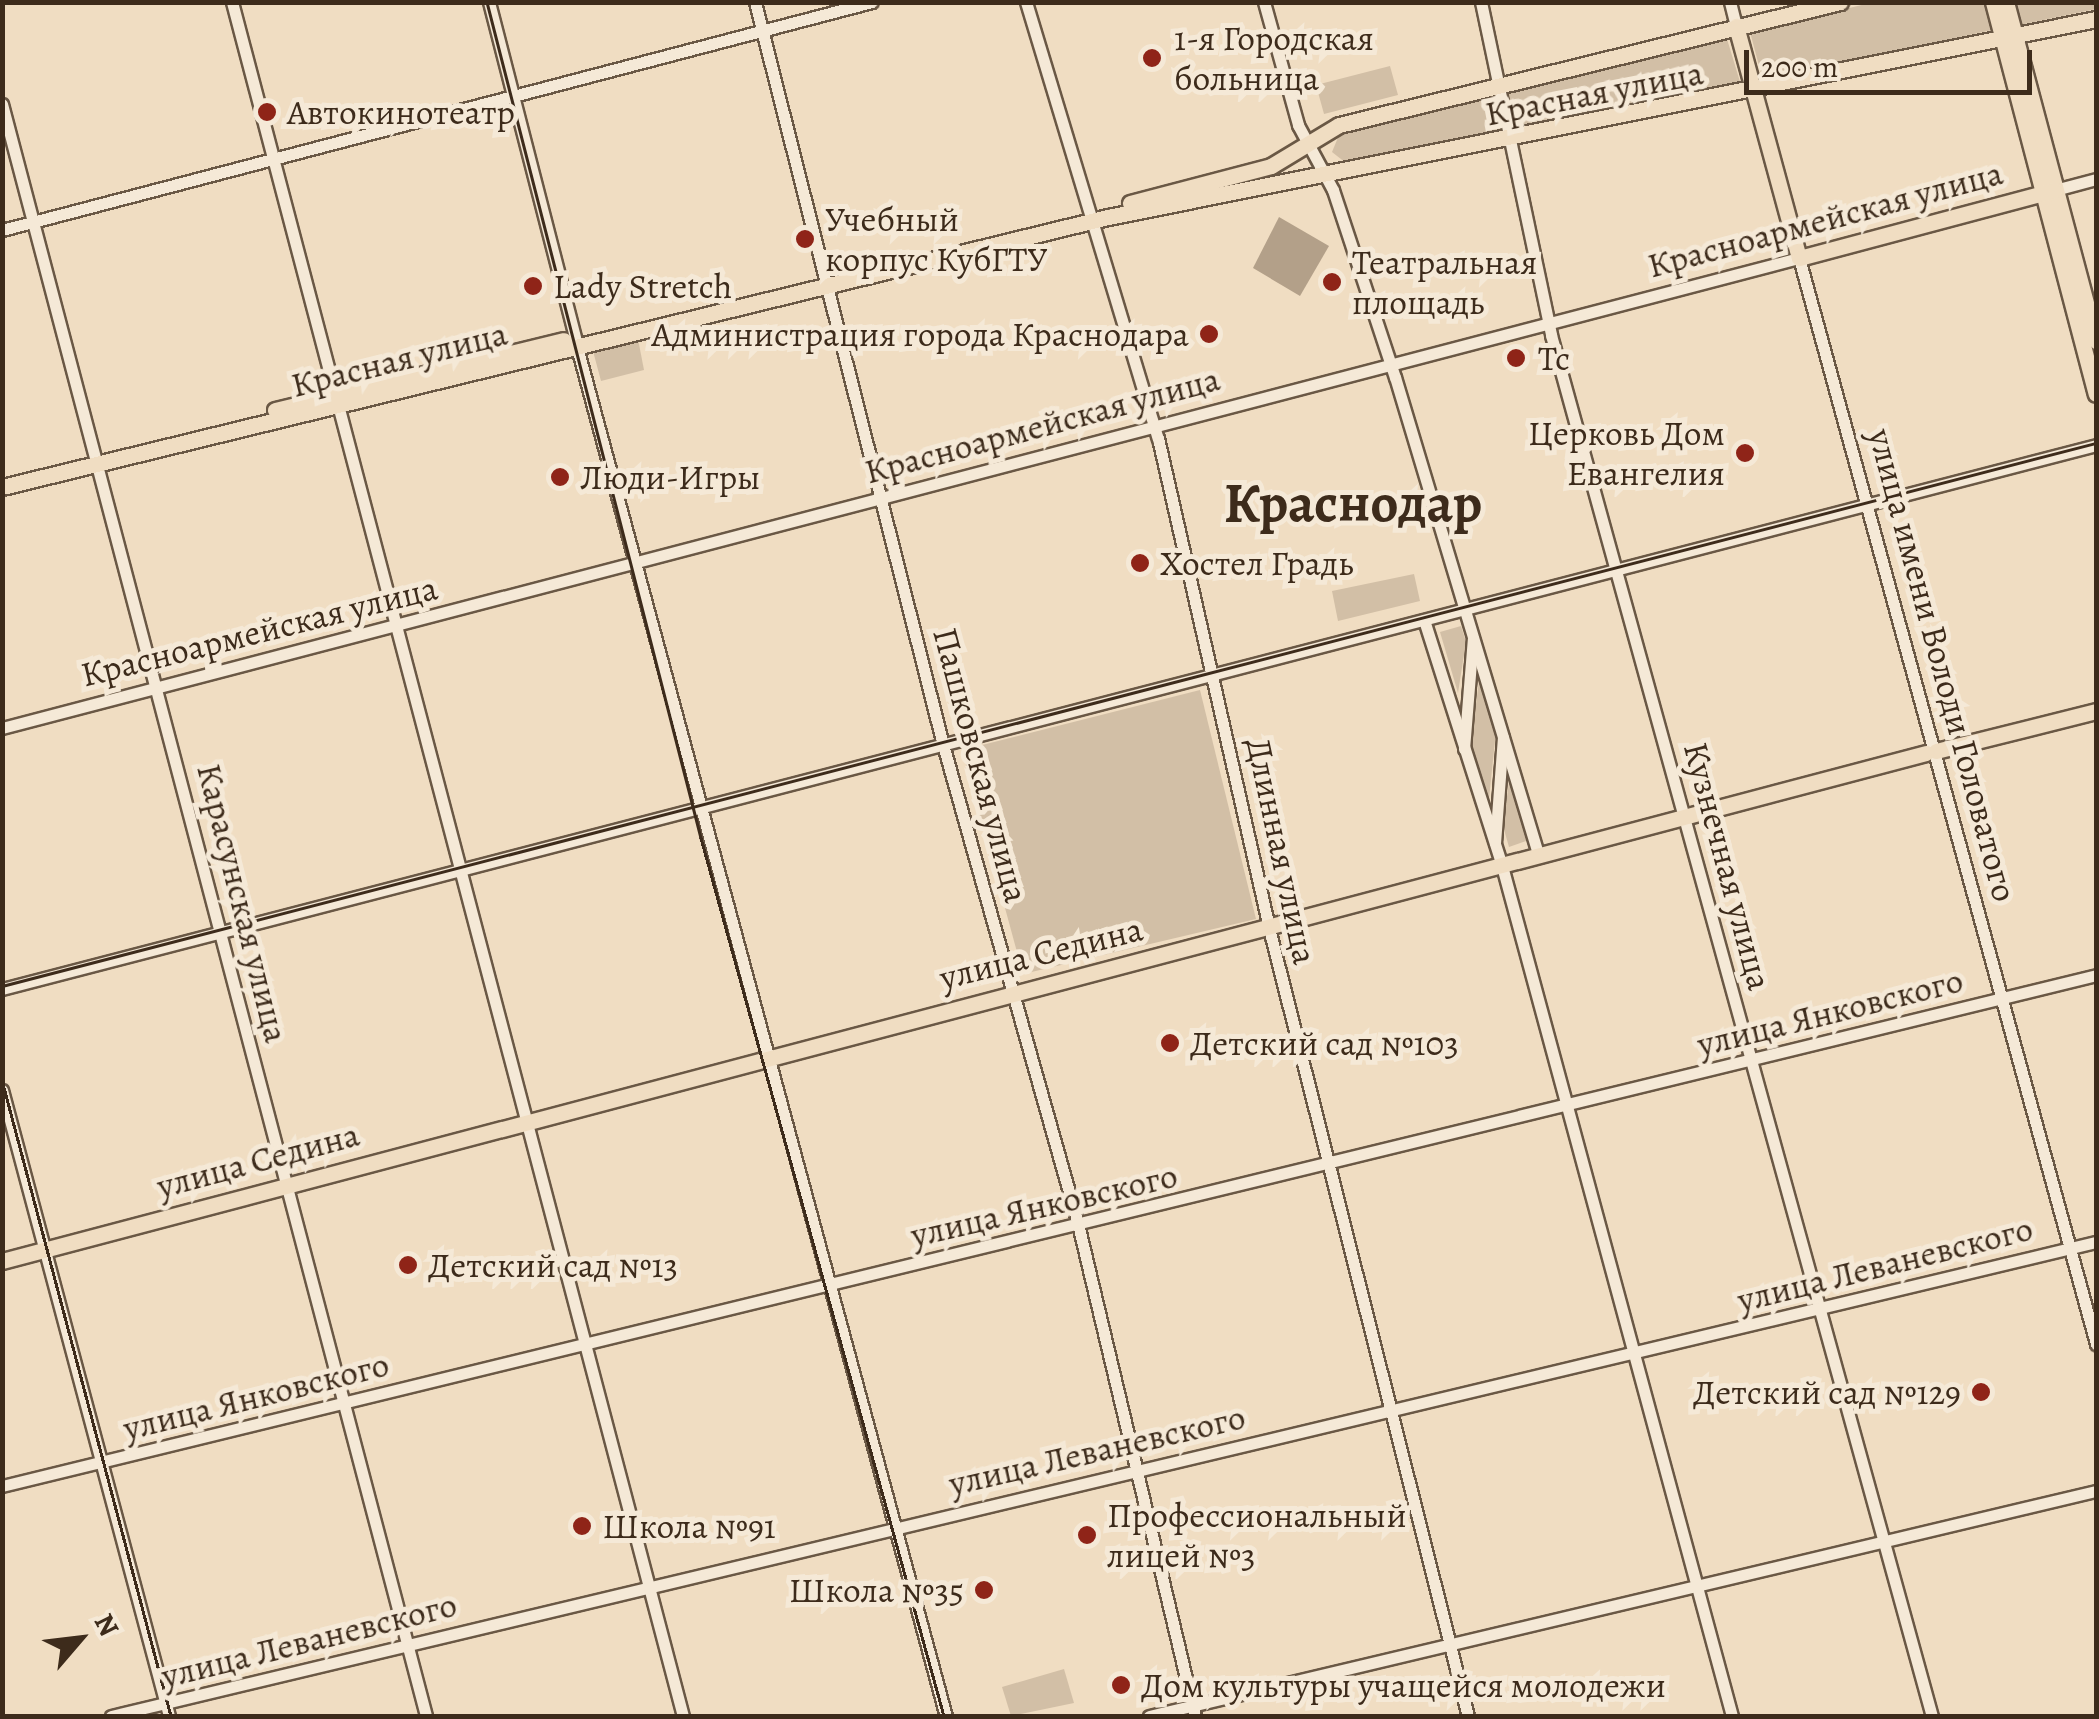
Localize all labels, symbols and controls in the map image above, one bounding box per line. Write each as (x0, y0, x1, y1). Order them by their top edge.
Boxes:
place label: 1-я Городская больница (1174, 17, 1374, 99)
scale bar (1749, 30, 2036, 92)
marker: 1-я Городская больница (1139, 45, 1165, 71)
text: 200 m (1761, 47, 1838, 87)
street label: Красная улица (1482, 51, 1706, 135)
place label: Автокинотеатр (287, 91, 515, 133)
marker: Автокинотеатр (256, 101, 278, 123)
street label: Красноармейская улица (1643, 151, 2007, 287)
place label: Учебный корпус КубГТУ (825, 198, 1048, 280)
marker: Учебный корпус КубГТУ (794, 228, 816, 250)
place label: Театральная площадь (1352, 241, 1537, 323)
place label: Lady Stretch (553, 265, 732, 307)
marker: Театральная площадь (1321, 271, 1343, 293)
marker: Lady Stretch (522, 275, 544, 297)
street label: Красная улица (287, 312, 511, 406)
place label: Администрация города Краснодара (652, 313, 1189, 355)
marker: Администрация города Краснодара (1198, 323, 1220, 345)
place label: Тс (1538, 337, 1570, 379)
marker: Тс (1503, 345, 1529, 371)
street label: Красноармейская улица (860, 357, 1224, 493)
place label: Церковь Дом Евангелия (1528, 412, 1725, 494)
street label: улица имени Володи Головатого (1860, 424, 2026, 906)
marker: Церковь Дом Евангелия (1734, 442, 1756, 464)
place label: Люди-Игры (580, 456, 760, 498)
marker: Люди-Игры (549, 466, 571, 488)
district label: Краснодар (1224, 470, 1482, 536)
place label: Хостел Градь (1160, 542, 1353, 584)
marker: Хостел Градь (1129, 552, 1151, 574)
street label: Красноармейская улица (76, 566, 442, 696)
street label: Пашковская улица (924, 623, 1038, 907)
street label: Длинная улица (1238, 734, 1326, 968)
street label: Кузнечная улица (1675, 737, 1781, 995)
street label: Карасунская улица (188, 759, 298, 1047)
street label: улица Седина (935, 908, 1147, 998)
street label: улица Янковского (1693, 959, 1967, 1065)
place label: Детский сад №103 (1190, 1022, 1459, 1064)
marker: Детский сад №103 (1159, 1032, 1181, 1054)
street label: улица Седина (152, 1113, 364, 1207)
street label: улица Янковского (907, 1154, 1181, 1256)
street label: улица Леваневского (1733, 1207, 2037, 1321)
place label: Детский сад №13 (428, 1244, 678, 1286)
marker: Детский сад №13 (397, 1254, 419, 1276)
street label: улица Янковского (119, 1343, 393, 1449)
place label: Детский сад №129 (1693, 1371, 1961, 1413)
marker: Детский сад №129 (1970, 1381, 1992, 1403)
street label: улица Леваневского (945, 1395, 1249, 1505)
place label: Профессиональный лицей №3 (1107, 1494, 1407, 1576)
place label: Школа №91 (602, 1505, 776, 1547)
marker: Школа №91 (571, 1515, 593, 1537)
marker: Профессиональный лицей №3 (1076, 1524, 1098, 1546)
place label: Школа №35 (789, 1569, 964, 1611)
marker: Школа №35 (973, 1579, 995, 1601)
street label: улица Леваневского (157, 1583, 461, 1697)
north arrow (30, 1589, 130, 1689)
text: N (85, 1607, 128, 1643)
place label: Дом культуры учащейся молодежи (1141, 1664, 1666, 1706)
marker: Дом культуры учащейся молодежи (1110, 1674, 1132, 1696)

